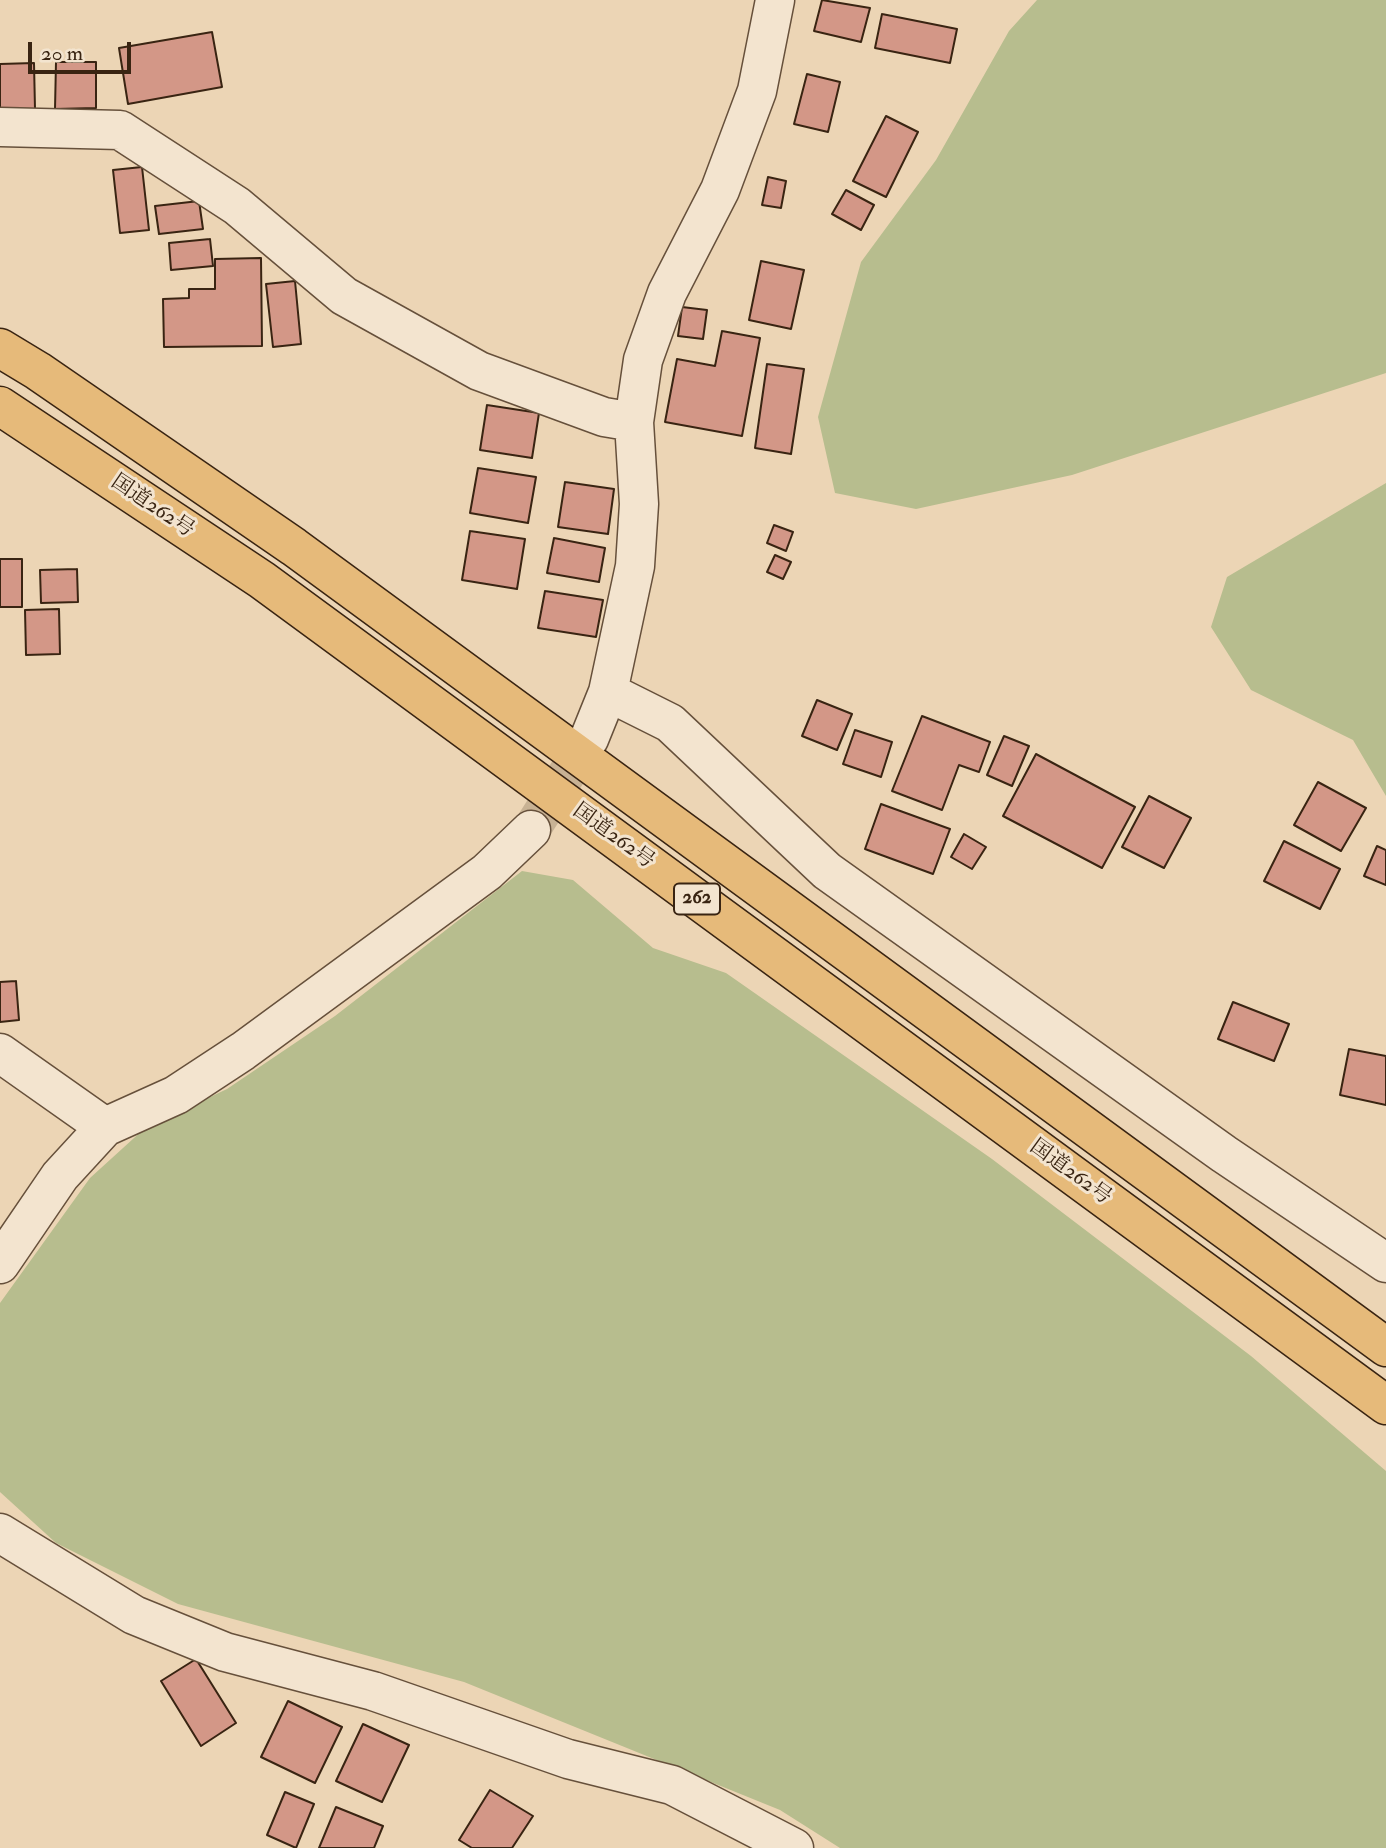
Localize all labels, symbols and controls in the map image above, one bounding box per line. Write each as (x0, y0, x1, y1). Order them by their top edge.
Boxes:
scale bar (32, 28, 135, 72)
text: 20 m (41, 40, 83, 67)
street label: 国道262号 (106, 470, 198, 544)
street label: 国道262号 (567, 799, 659, 875)
road number: 262 (674, 884, 720, 914)
street label: 国道262号 (1024, 1135, 1116, 1211)

